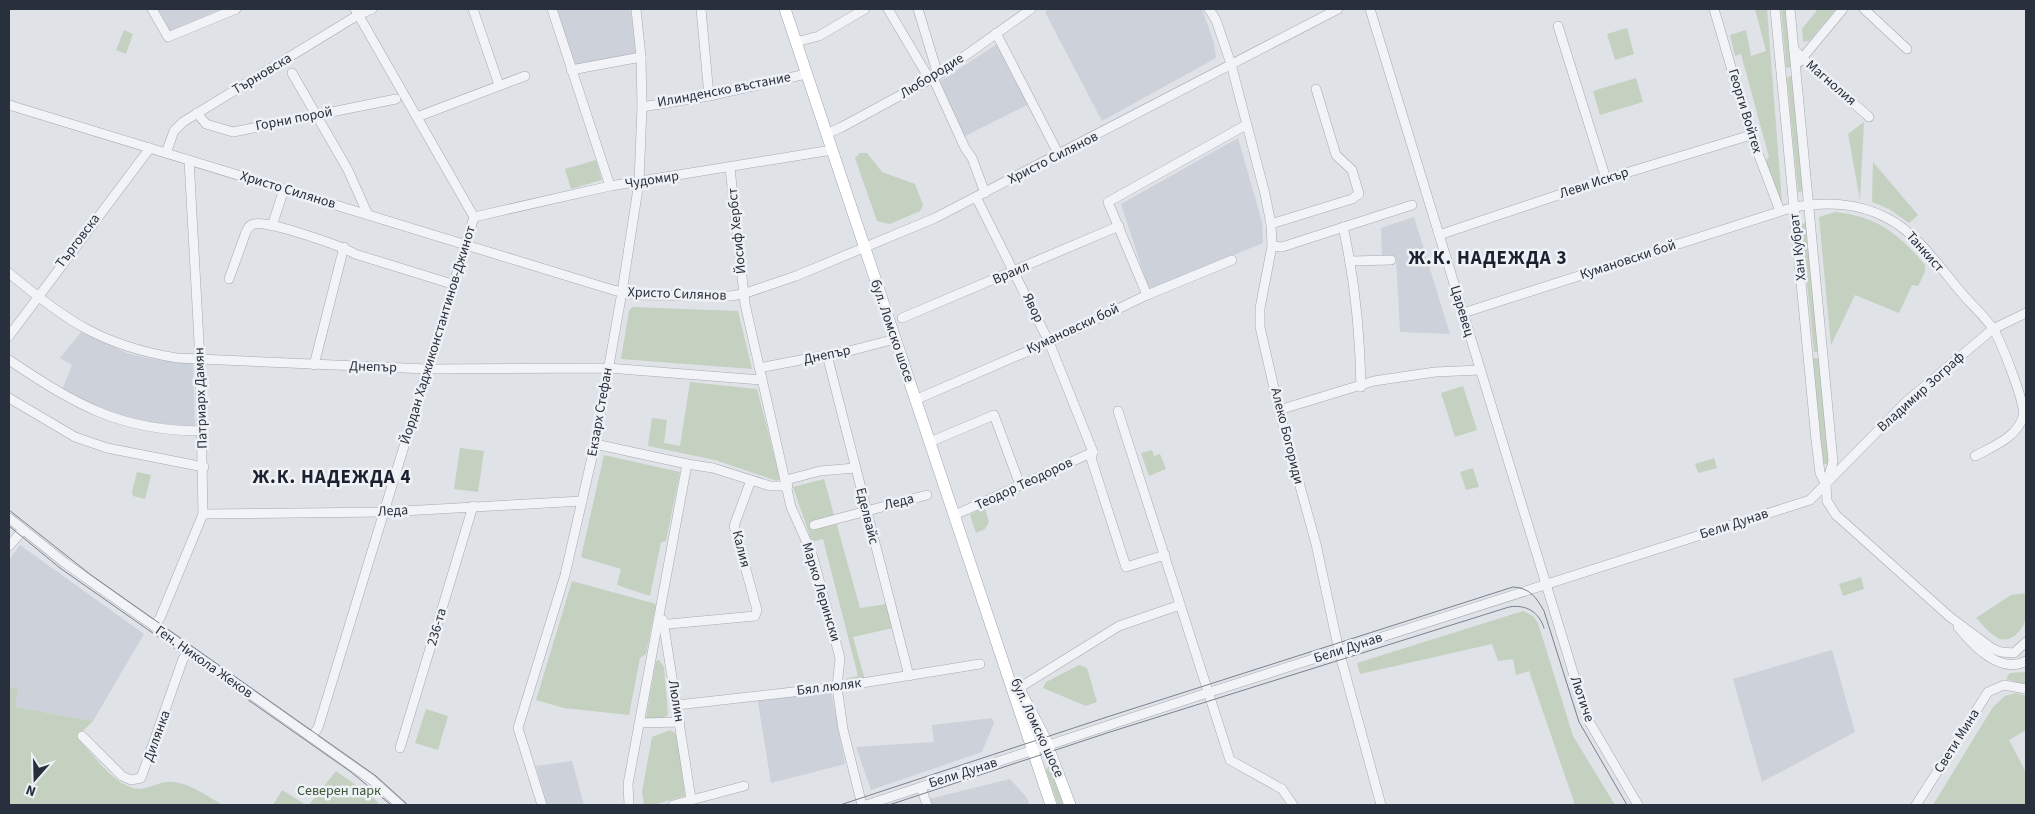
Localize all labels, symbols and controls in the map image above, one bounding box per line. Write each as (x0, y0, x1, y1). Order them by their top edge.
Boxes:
street label: Търновска (228, 48, 296, 100)
street label: Любородие (896, 48, 968, 104)
street label: Магнолия (1801, 55, 1861, 111)
street label: Георги Войтех (1723, 66, 1768, 156)
street label: Илинденско въстание (656, 67, 792, 113)
street label: Горни порой (254, 102, 334, 136)
street label: Христо Силянов (1004, 127, 1102, 189)
street label: Леви Искър (1557, 162, 1632, 204)
street label: Христо Силянов (238, 166, 338, 214)
street label: Чудомир (624, 166, 681, 194)
street label: Йосиф Хербст (722, 187, 751, 275)
street label: Търговска (51, 210, 105, 272)
street label: Хан Кубрат (1784, 212, 1811, 282)
street label: Йордан Хаджиконстантинов-Джинот (395, 223, 481, 447)
street label: Танкист (1901, 227, 1949, 277)
street label: Кумановски бой (1577, 235, 1679, 285)
district label: Ж.К. НАДЕЖДА 3 (1408, 245, 1568, 272)
street label: Враил (990, 256, 1032, 290)
street label: бул. Ломско шосе (865, 277, 919, 385)
street label: Христо Силянов (627, 282, 727, 306)
street label: Царевец (1445, 283, 1479, 339)
street label: Явор (1017, 290, 1049, 326)
street label: Кумановски бой (1023, 299, 1123, 359)
street label: Днепър (802, 340, 853, 370)
street label: Патриарх Дамян (189, 347, 213, 449)
street label: Владимир Зограф (1873, 347, 1969, 437)
street label: Днепър (349, 356, 397, 378)
street label: Екзарх Стефан (582, 366, 618, 458)
street label: Алеко Богориди (1265, 386, 1309, 486)
street label: Теодор Теодоров (972, 453, 1076, 515)
district label: Ж.К. НАДЕЖДА 4 (252, 464, 412, 491)
street label: Еделвайс (850, 486, 884, 547)
street label: Леда (882, 489, 916, 515)
street label: Леда (377, 500, 409, 522)
street label: Бели Дунав (1697, 504, 1771, 544)
street label: Калия (727, 528, 755, 570)
street label: Марко Лерински (796, 540, 846, 644)
street label: 236-та (422, 606, 452, 648)
street label: Ген. Никола Жеков (151, 621, 257, 703)
street label: Бели Дунав (1311, 628, 1385, 668)
street label: Бял люляк (796, 673, 862, 701)
street label: Лютиче (1565, 673, 1599, 725)
street label: бул. Ломско шосе (1005, 675, 1069, 781)
street label: Люлин (663, 679, 689, 723)
street label: Свети Мина (1929, 705, 1985, 777)
street label: Дилянка (138, 708, 176, 764)
street label: Бели Дунав (926, 753, 1000, 793)
north arrow (10, 754, 60, 804)
text: N (23, 779, 39, 801)
park label: Северен парк (297, 781, 381, 801)

